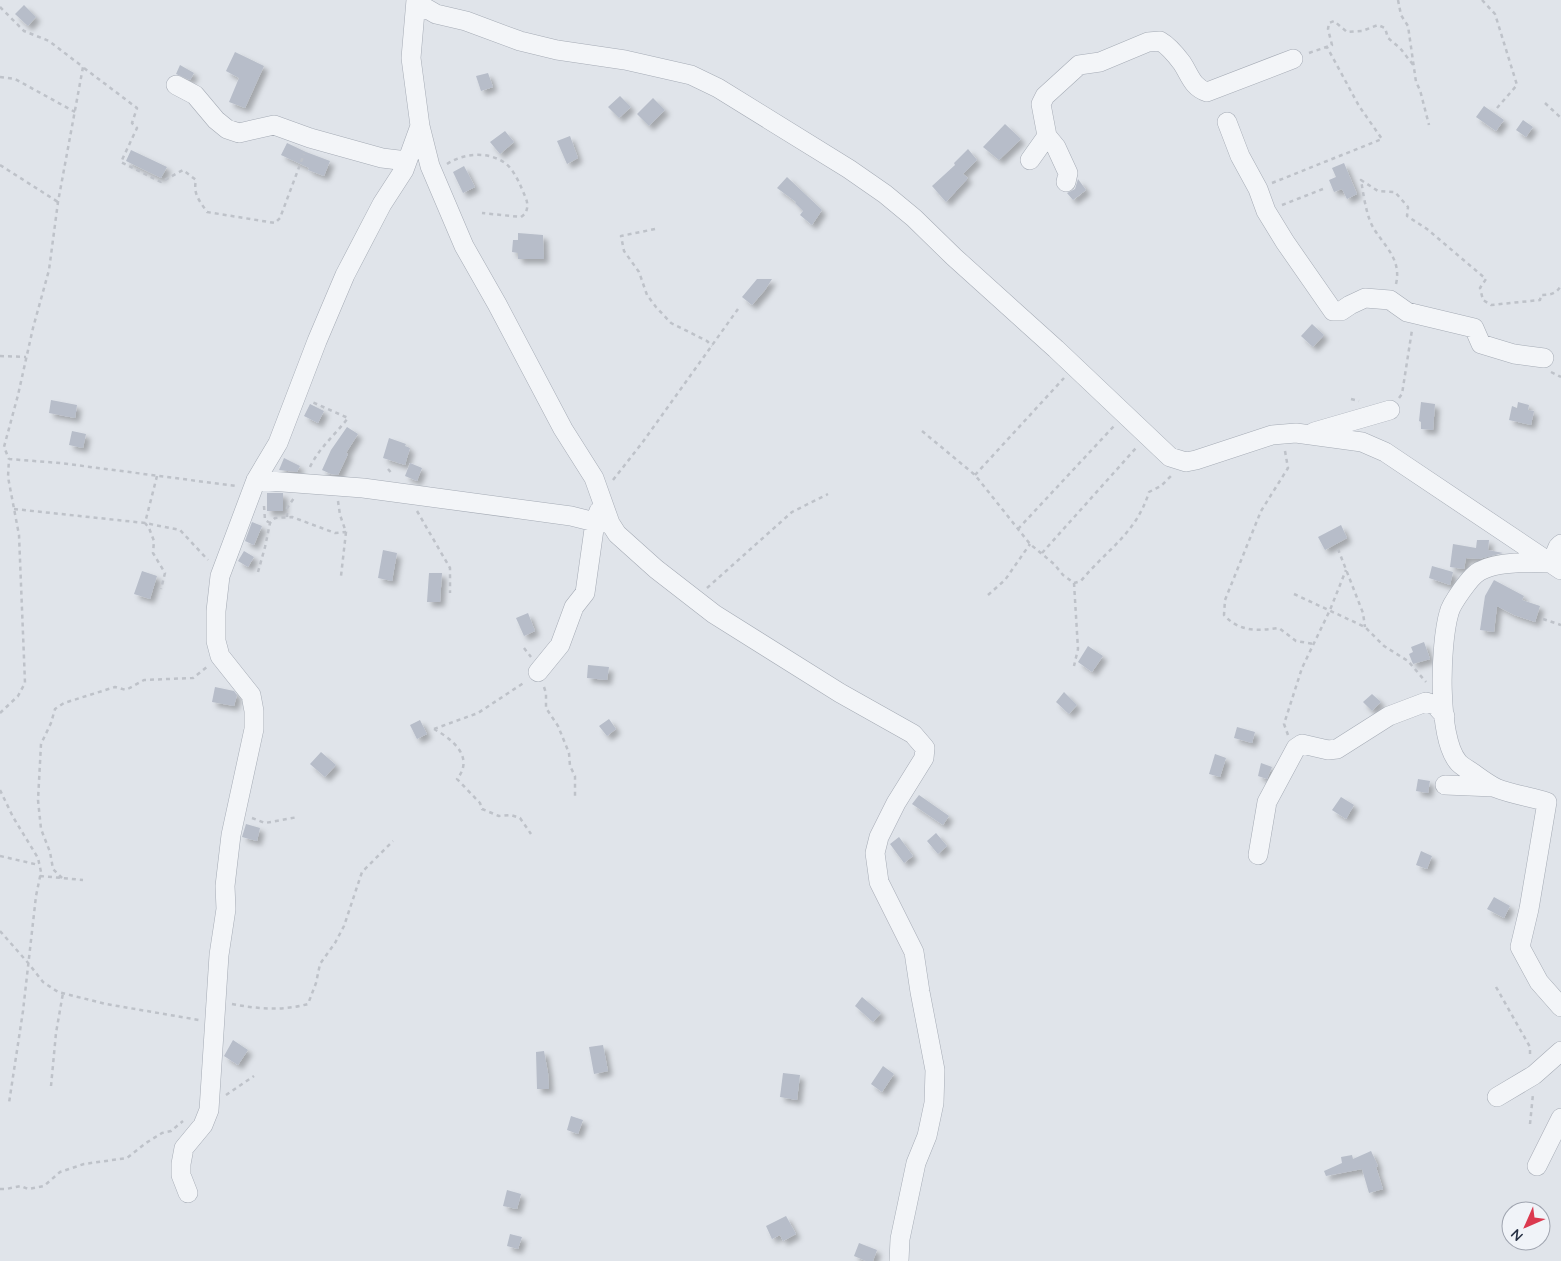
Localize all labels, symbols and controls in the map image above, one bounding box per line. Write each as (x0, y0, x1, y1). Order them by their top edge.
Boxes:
north arrow (1501, 1201, 1551, 1251)
text: N (1507, 1225, 1527, 1245)

